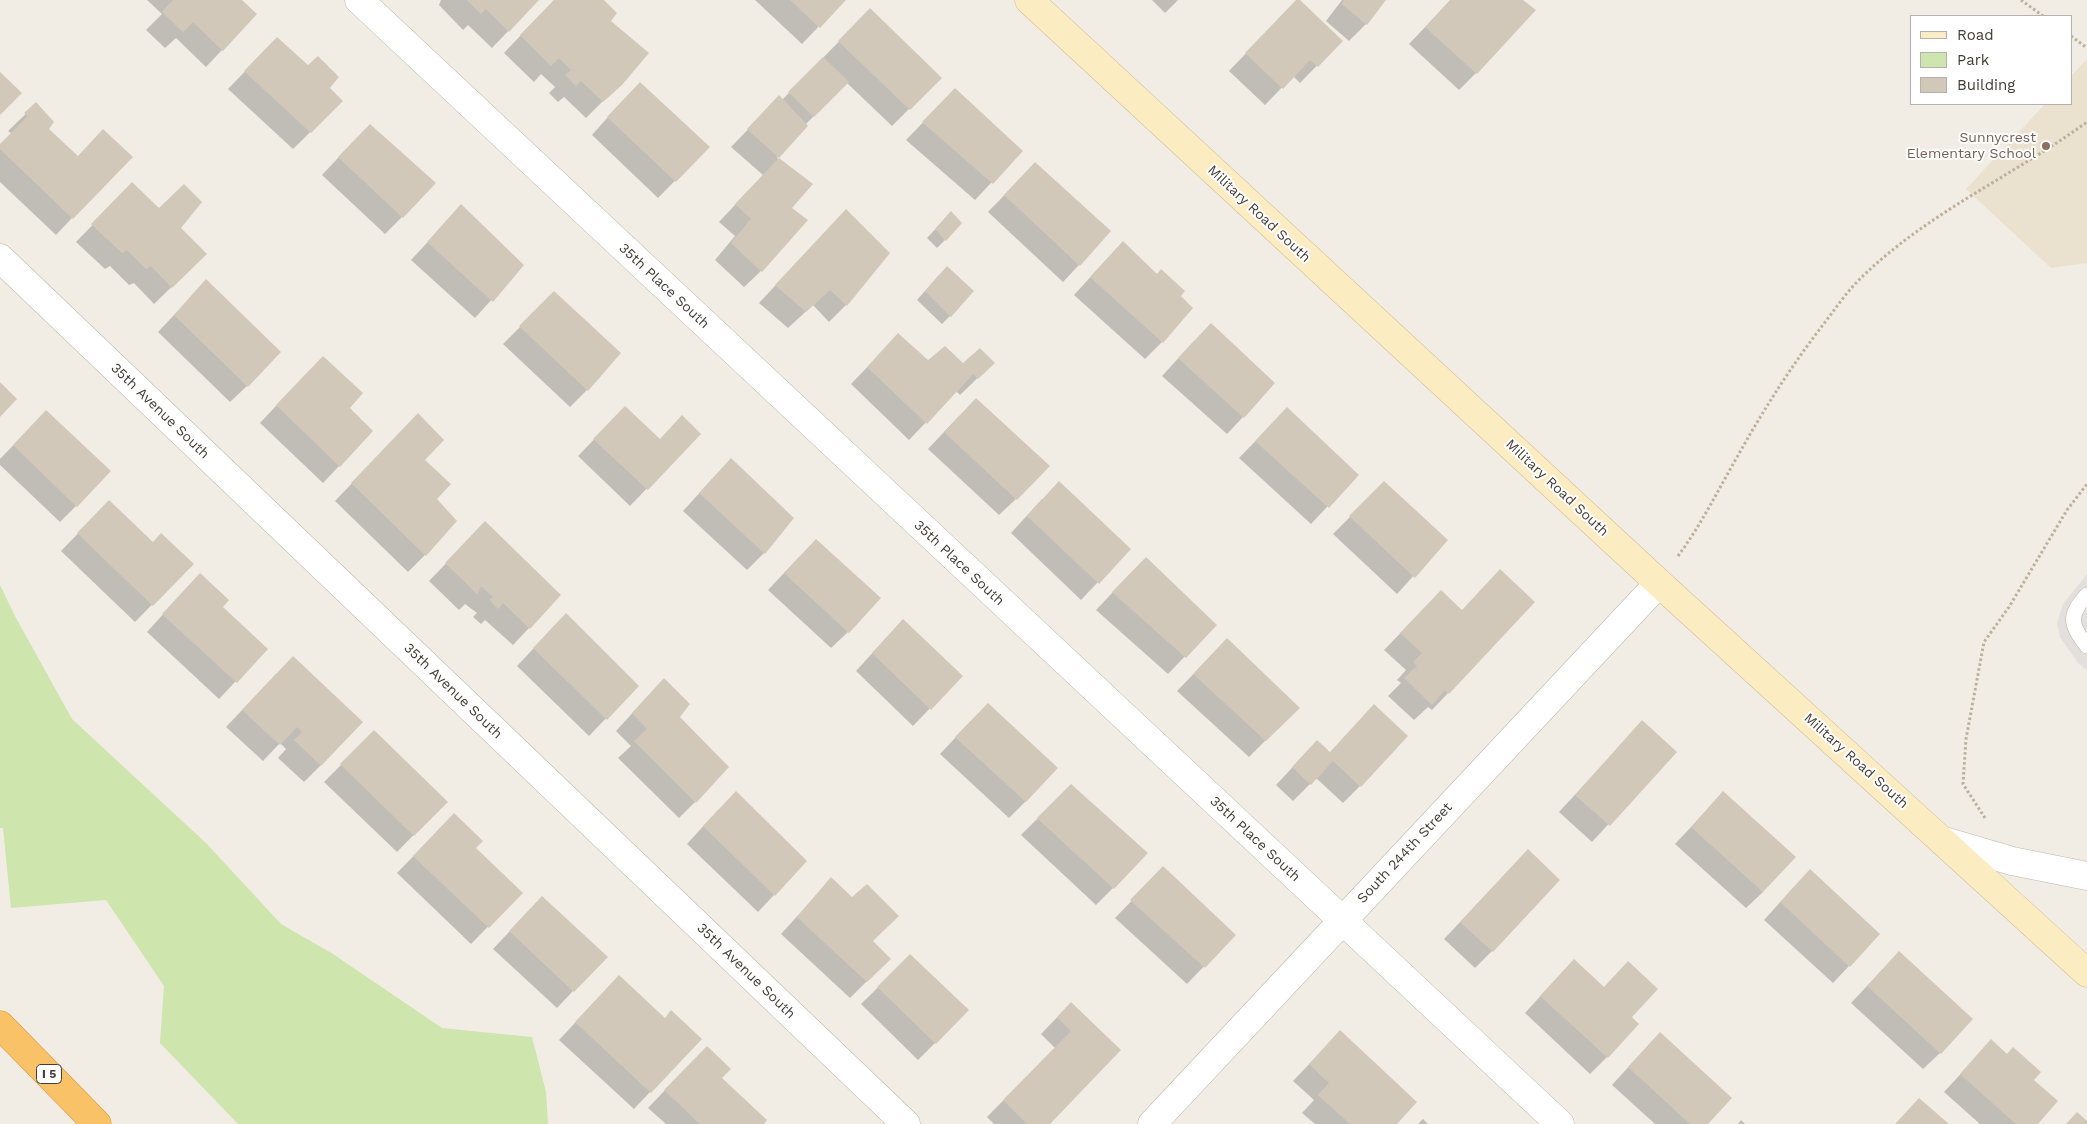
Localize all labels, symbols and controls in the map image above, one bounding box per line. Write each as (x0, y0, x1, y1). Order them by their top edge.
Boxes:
legend (1910, 15, 2072, 105)
text: Road (1957, 26, 1994, 44)
text: Park (1957, 51, 1989, 69)
text: Building (1957, 76, 2015, 94)
place label: Sunnycrest Elementary School (1907, 130, 2036, 162)
marker: Sunnycrest Elementary School (2040, 140, 2052, 152)
street label: Military Road South (1204, 162, 1314, 266)
street label: 35th Place South (615, 240, 713, 332)
street label: 35th Avenue South (107, 360, 213, 462)
street label: Military Road South (1502, 436, 1612, 540)
street label: 35th Place South (910, 517, 1008, 609)
street label: 35th Avenue South (400, 640, 506, 742)
street label: Military Road South (1800, 710, 1912, 812)
street label: 35th Place South (1206, 793, 1304, 885)
street label: South 244th Street (1354, 799, 1456, 907)
street label: 35th Avenue South (693, 920, 799, 1022)
road number: I 5 (36, 1064, 62, 1084)

